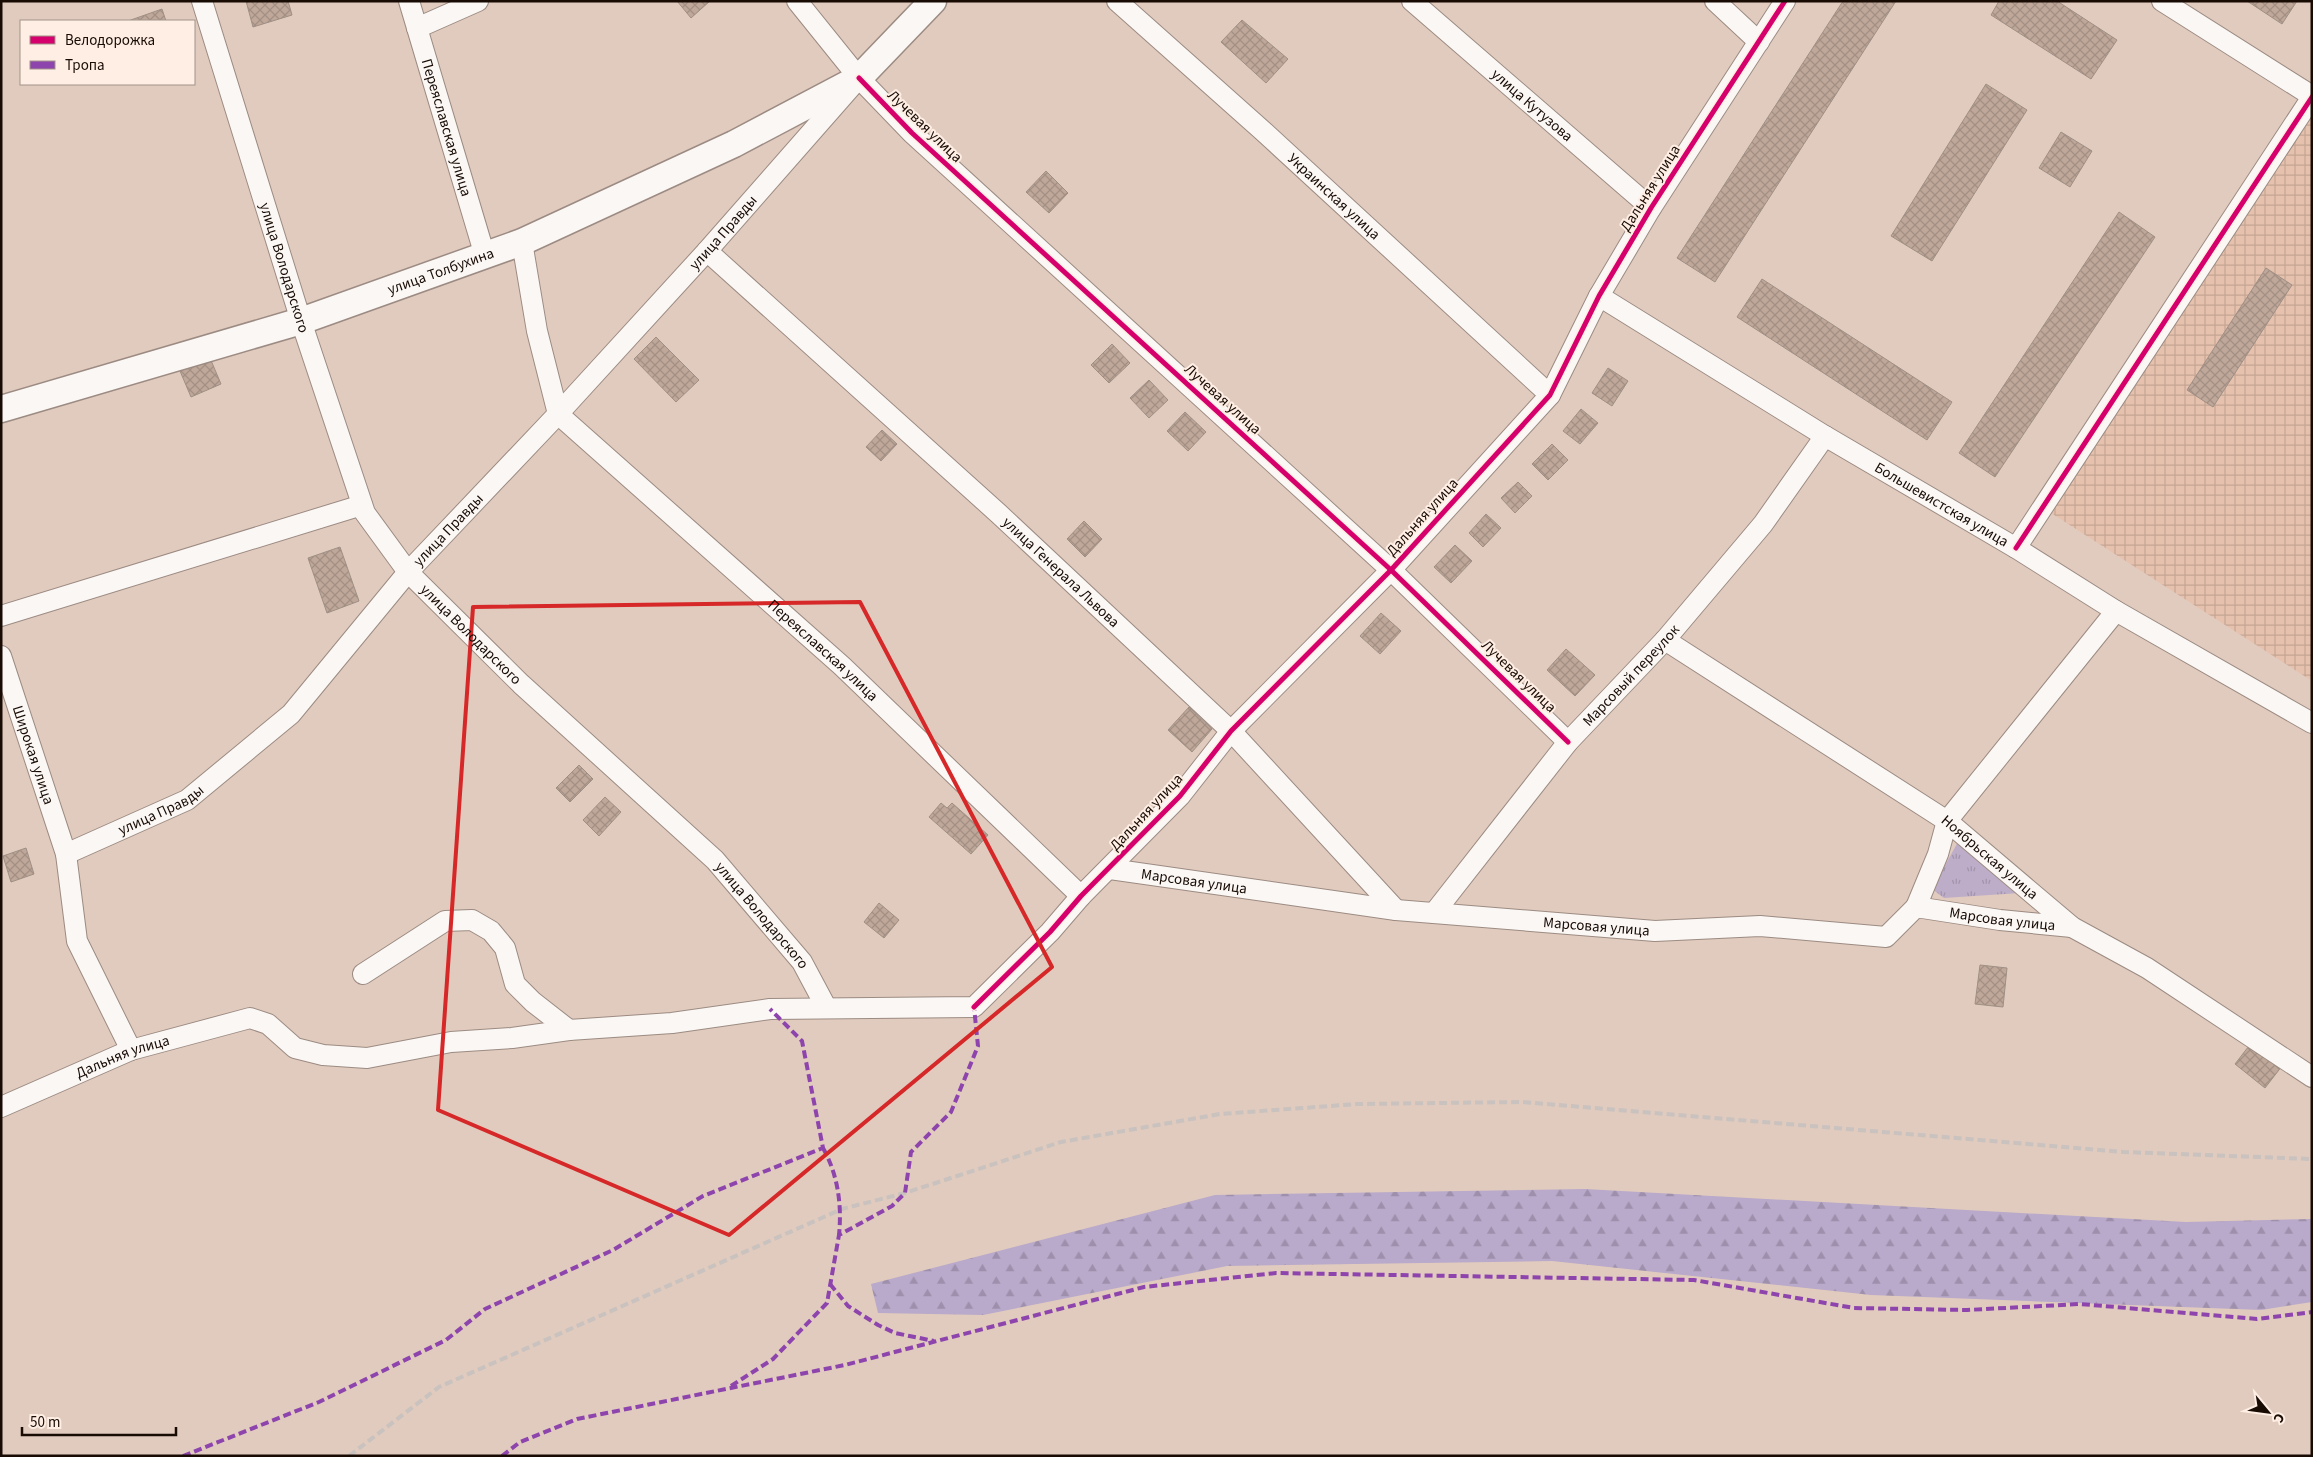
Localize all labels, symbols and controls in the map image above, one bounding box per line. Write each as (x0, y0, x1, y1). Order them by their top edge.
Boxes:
legend (20, 20, 195, 85)
text: Велодорожка (65, 30, 155, 51)
text: Тропа (65, 55, 105, 76)
street label: Переяславская улица (416, 56, 477, 199)
street label: улица Кутузова (1487, 64, 1577, 147)
street label: Лучевая улица (883, 85, 967, 168)
street label: Дальняя улица (1615, 141, 1686, 236)
street label: Украинская улица (1283, 149, 1385, 245)
street label: улица Правды (685, 191, 762, 275)
street label: улица Володарского (254, 200, 314, 336)
street label: улица Толбухина (385, 243, 497, 300)
street label: Лучевая улица (1180, 359, 1266, 440)
street label: Большевистская улица (1870, 457, 2012, 552)
street label: Дальняя улица (1382, 474, 1463, 561)
street label: улица Правды (409, 489, 488, 571)
street label: улица Генерала Львова (997, 512, 1124, 633)
street label: улица Володарского (415, 580, 526, 690)
street label: Переяславская улица (763, 595, 883, 706)
street label: Марсовый переулок (1578, 620, 1685, 731)
street label: Лучевая улица (1477, 635, 1561, 718)
street label: Широкая улица (7, 703, 59, 807)
street label: Дальняя улица (1105, 769, 1188, 856)
street label: улица Правды (115, 780, 209, 840)
street label: Ноябрьская улица (1936, 810, 2042, 905)
street label: улица Володарского (710, 857, 814, 973)
street label: Марсовая улица (1140, 864, 1248, 900)
street label: Марсовая улица (1948, 902, 2056, 936)
street label: Марсовая улица (1542, 912, 1650, 942)
street label: Дальняя улица (73, 1030, 172, 1084)
north arrow (2243, 1387, 2293, 1437)
scale bar (22, 1404, 176, 1436)
text: С (2268, 1409, 2289, 1426)
text: 50 m (30, 1412, 60, 1433)

